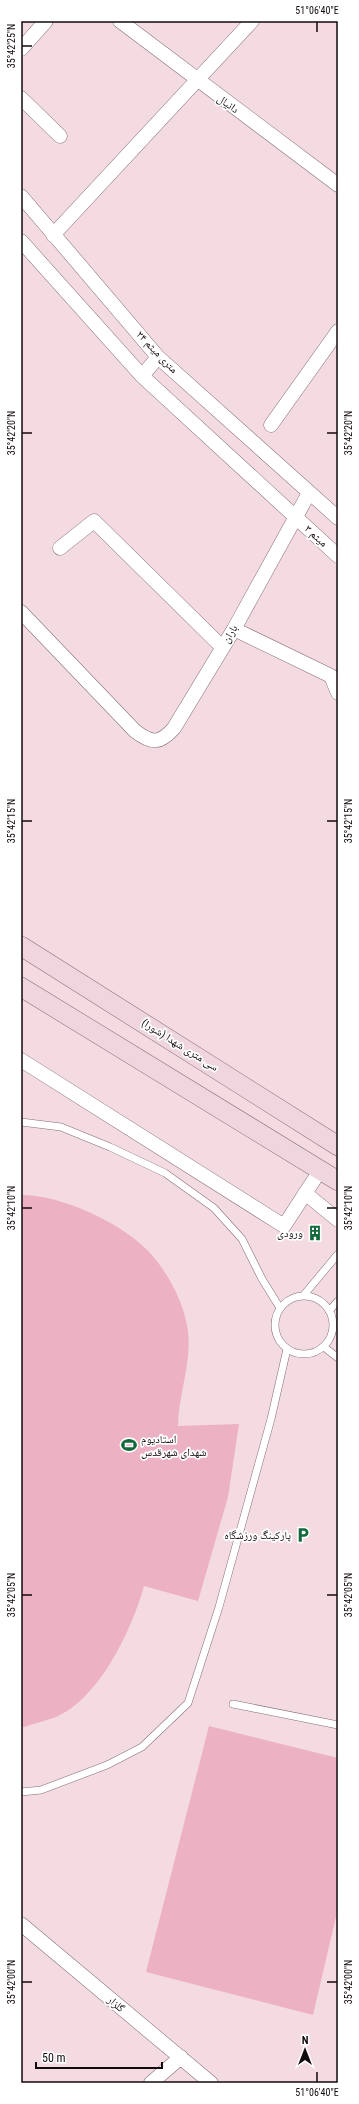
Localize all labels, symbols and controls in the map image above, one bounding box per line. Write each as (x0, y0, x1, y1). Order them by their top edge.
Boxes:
text: 51°06'40"E (295, 5, 339, 16)
text: 35°42'25"N (6, 24, 17, 68)
street label: دانیال (215, 92, 242, 116)
street label: ۲۴ متری میثم (133, 328, 180, 377)
text: 35°42'20"N (6, 411, 17, 455)
text: 35°42'20"N (343, 411, 354, 455)
street label: میثم ۳ (301, 522, 330, 550)
street label: باران (220, 622, 240, 646)
text: 35°42'15"N (6, 799, 17, 843)
text: 35°42'15"N (343, 799, 354, 843)
street label: سی متری شهدا (شورا) (139, 1016, 221, 1074)
text: 35°42'10"N (6, 1186, 17, 1230)
text: 35°42'10"N (343, 1186, 354, 1230)
building icon: ورودی (306, 1224, 324, 1242)
place label: ورودی (277, 1227, 303, 1240)
place label: استادیوم شهدای شهرقدس (141, 1433, 206, 1459)
sports icon: استادیوم شهدای شهرقدس (120, 1436, 138, 1454)
parking icon: پارکینگ ورزشگاه (294, 1526, 312, 1544)
place label: پارکینگ ورزشگاه (224, 1529, 291, 1542)
text: 35°42'05"N (6, 1573, 17, 1617)
text: 35°42'05"N (343, 1573, 354, 1617)
text: 35°42'00"N (6, 1960, 17, 2004)
text: 35°42'00"N (343, 1960, 354, 2004)
street label: گلزار (104, 1992, 128, 2015)
north arrow (285, 2030, 325, 2070)
text: N (302, 2034, 309, 2047)
scale bar (36, 2044, 162, 2070)
text: 50 m (42, 2051, 66, 2065)
text: 51°06'40"E (295, 2087, 339, 2098)

